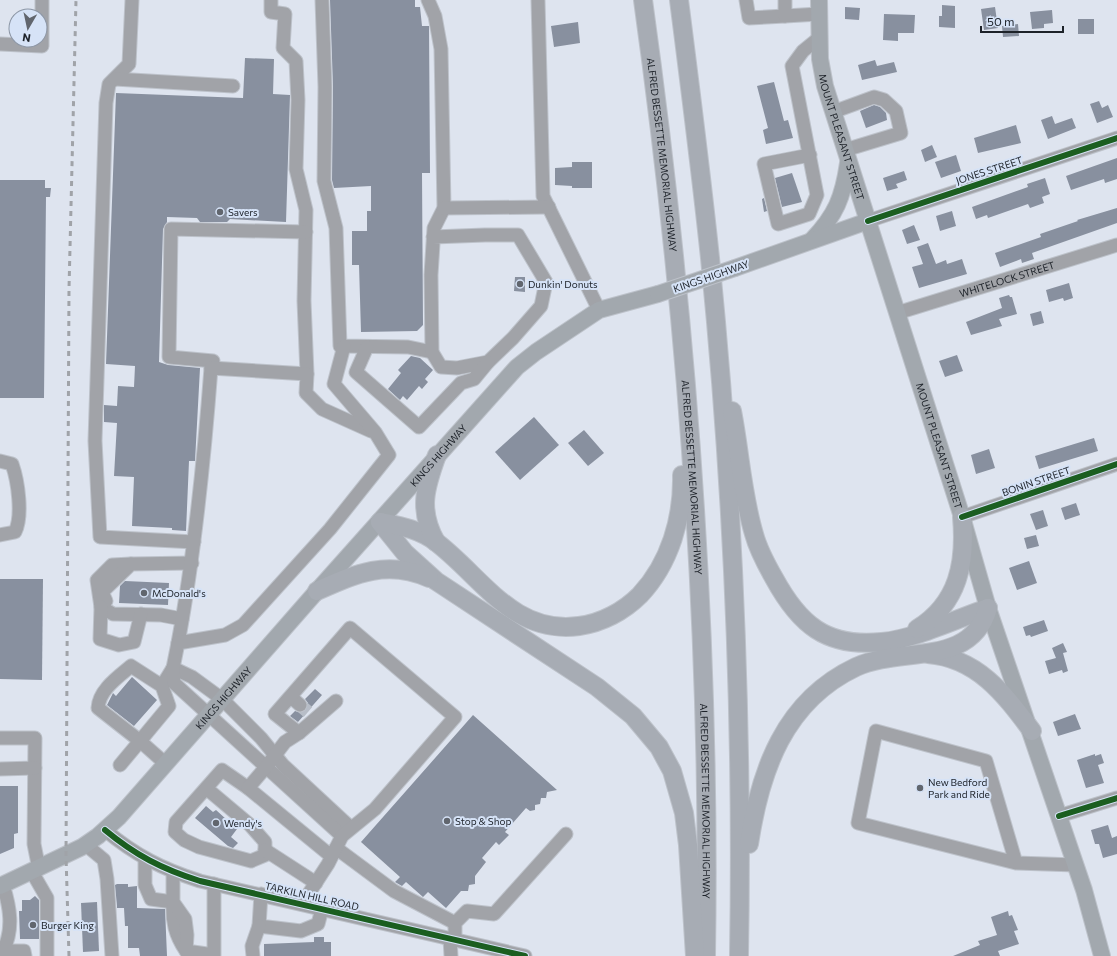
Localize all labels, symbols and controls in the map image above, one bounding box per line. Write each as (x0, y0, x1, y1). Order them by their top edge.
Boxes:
north arrow (8, 8, 48, 48)
scale bar (981, 8, 1063, 34)
text: 50 m (987, 14, 1015, 28)
text: N (21, 31, 31, 45)
street label: ALFRED BESSETTE MEMORIAL HIGHWAY (645, 57, 680, 253)
street label: MOUNT PLEASANT STREET (817, 73, 867, 202)
street label: JONES STREET (954, 153, 1024, 186)
place label: Savers (228, 206, 258, 218)
marker: Savers (215, 207, 225, 217)
street label: KINGS HIGHWAY (672, 257, 751, 295)
street label: WHITELOCK STREET (958, 258, 1057, 299)
place label: Dunkin' Donuts (528, 278, 598, 290)
marker: Dunkin' Donuts (515, 279, 525, 289)
street label: ALFRED BESSETTE MEMORIAL HIGHWAY (680, 379, 705, 576)
street label: MOUNT PLEASANT STREET (914, 381, 965, 511)
street label: KINGS HIGHWAY (407, 421, 469, 489)
street label: BONIN STREET (1000, 463, 1072, 498)
place label: McDonald's (152, 587, 206, 599)
marker: McDonald's (139, 588, 149, 598)
street label: KINGS HIGHWAY (193, 664, 254, 732)
street label: ALFRED BESSETTE MEMORIAL HIGHWAY (698, 703, 713, 899)
place label: New Bedford Park and Ride (928, 776, 990, 800)
marker: New Bedford Park and Ride (915, 783, 925, 793)
place label: Stop & Shop (455, 815, 511, 827)
marker: Stop & Shop (442, 816, 452, 826)
place label: Wendy's (224, 817, 262, 829)
marker: Wendy's (211, 818, 221, 828)
street label: TARKILN HILL ROAD (264, 879, 360, 913)
place label: Burger King (41, 919, 95, 931)
marker: Burger King (28, 920, 38, 930)

